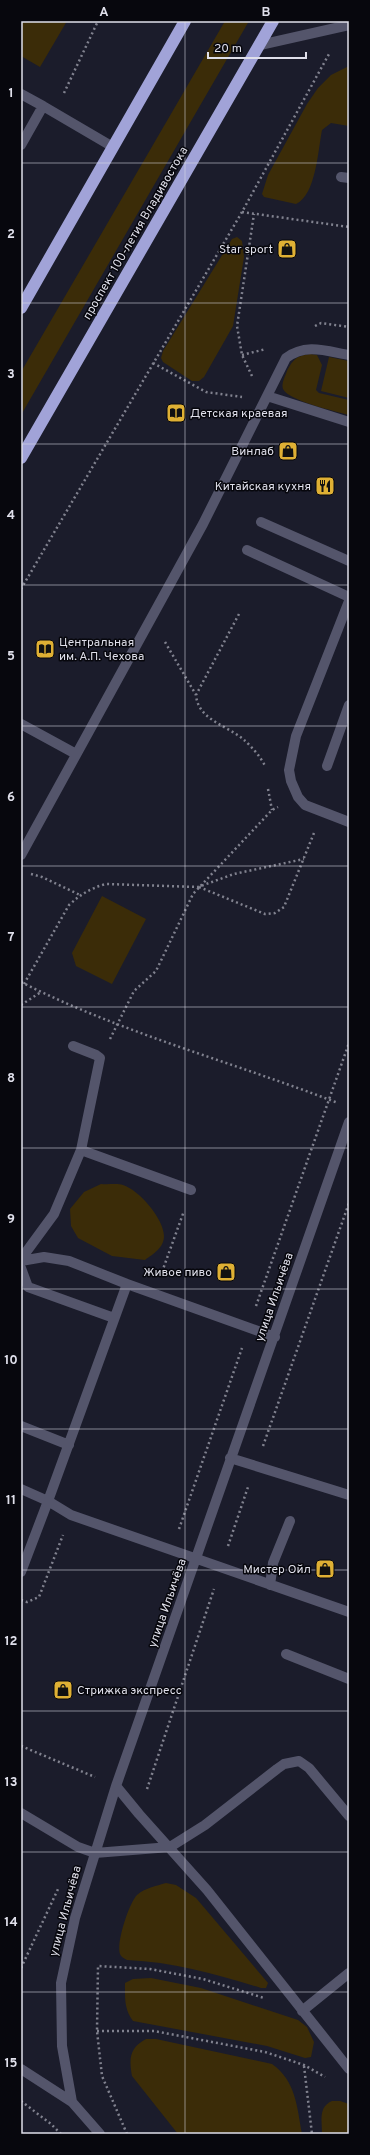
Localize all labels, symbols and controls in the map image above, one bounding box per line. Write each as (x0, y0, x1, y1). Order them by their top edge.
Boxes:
text: A (99, 5, 109, 21)
text: B (262, 5, 271, 21)
scale bar (208, 34, 306, 60)
text: 20 m (214, 41, 242, 57)
text: 1 (8, 86, 14, 102)
street label: проспект 100-летия Владивостока (80, 144, 192, 323)
text: 2 (7, 227, 15, 243)
shop icon: Star sport (276, 238, 298, 260)
place label: Star sport (219, 242, 273, 258)
text: 3 (7, 367, 15, 383)
library icon: Детская краевая (165, 402, 187, 424)
place label: Детская краевая (190, 406, 288, 422)
shop icon: Винлаб (277, 440, 299, 462)
place label: Винлаб (231, 444, 274, 460)
restaurant icon: Китайская кухня (314, 475, 336, 497)
place label: Китайская кухня (215, 479, 311, 495)
text: 4 (7, 508, 15, 524)
place label: Центральная им. А.П. Чехова (59, 635, 144, 665)
library icon: Центральная им. А.П. Чехова (34, 638, 56, 660)
text: 5 (7, 649, 15, 665)
text: 6 (7, 790, 15, 806)
text: 7 (8, 930, 15, 946)
text: 8 (7, 1071, 15, 1087)
text: 9 (7, 1212, 15, 1228)
street label: улица Ильичёва (252, 1251, 298, 1344)
shop icon: Живое пиво (215, 1261, 237, 1283)
place label: Живое пиво (143, 1265, 212, 1281)
text: 10 (4, 1353, 18, 1369)
text: 11 (6, 1493, 16, 1509)
street label: улица Ильичёва (145, 1557, 191, 1650)
shop icon: Мистер Ойл (314, 1558, 336, 1580)
place label: Мистер Ойл (243, 1562, 311, 1578)
text: 12 (4, 1634, 18, 1650)
shop icon: Стрижка экспресс (52, 1679, 74, 1701)
place label: Стрижка экспресс (77, 1683, 182, 1699)
text: 13 (5, 1775, 18, 1791)
street label: улица Ильичёва (46, 1864, 86, 1958)
text: 14 (4, 1915, 18, 1931)
text: 15 (4, 2056, 18, 2072)

